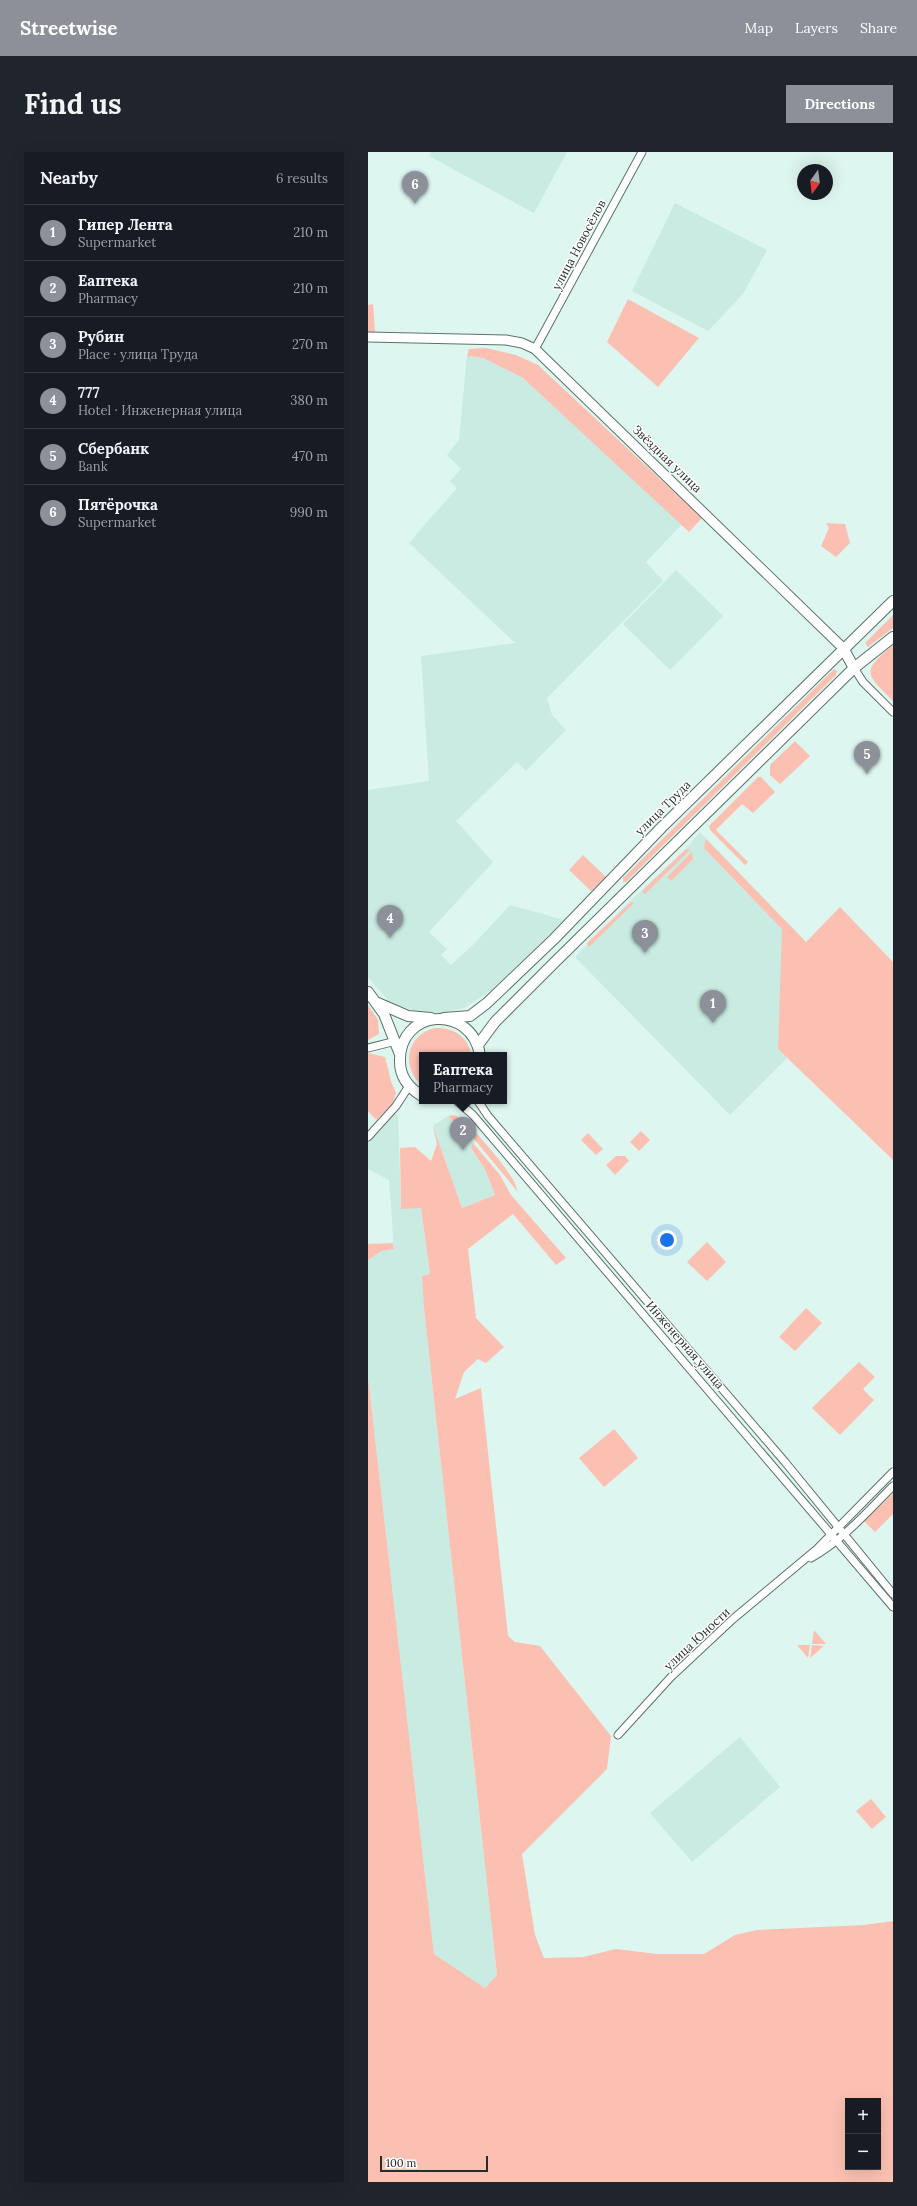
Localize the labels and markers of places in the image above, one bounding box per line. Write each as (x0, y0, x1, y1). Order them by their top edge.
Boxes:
pin: 6 (402, 171, 428, 204)
pin: 5 (854, 741, 880, 774)
pin: 4 (377, 905, 403, 938)
pin: 3 (632, 920, 658, 953)
pin: 1 (700, 990, 726, 1023)
pin: 2 (450, 1117, 476, 1150)

